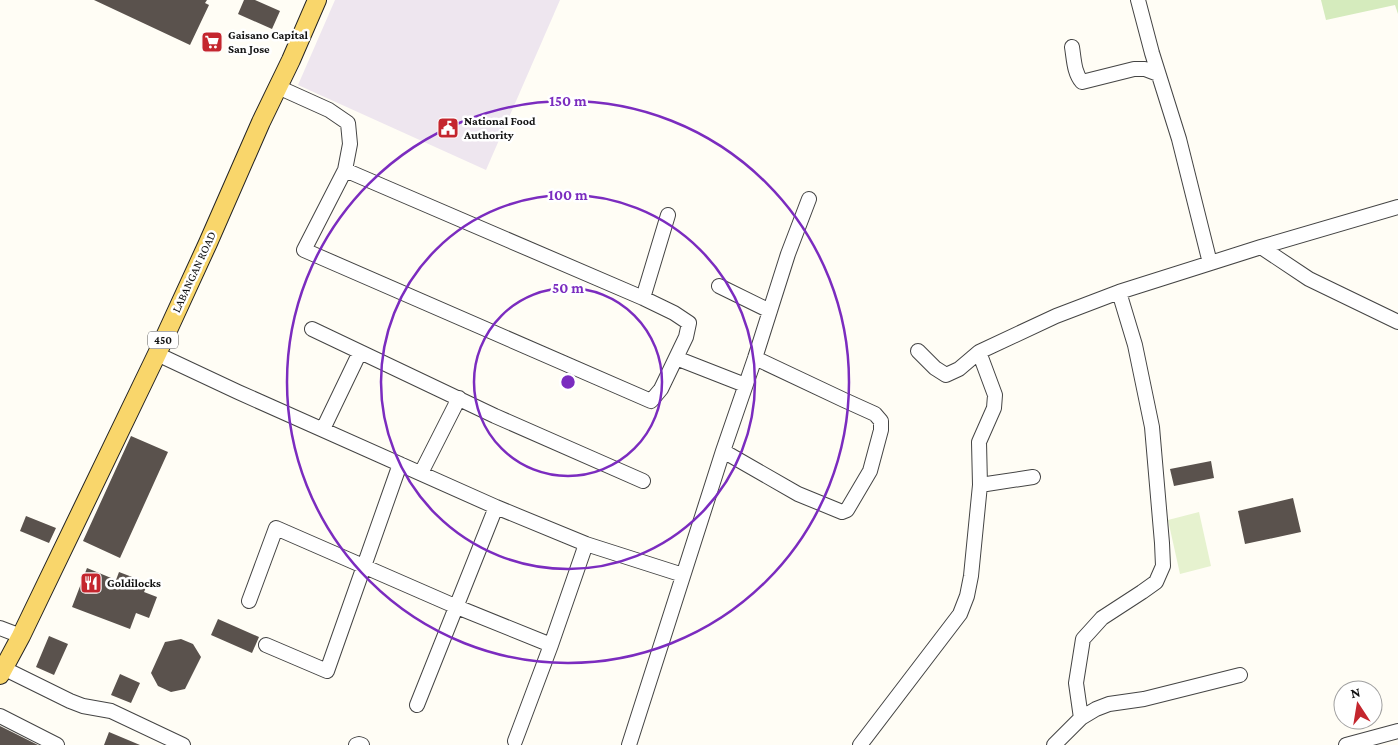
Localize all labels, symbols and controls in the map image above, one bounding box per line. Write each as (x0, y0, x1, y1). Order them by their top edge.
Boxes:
place label: Gaisano Capital San Jose (228, 28, 309, 56)
supermarket icon: Gaisano Capital San Jose (200, 30, 224, 54)
text: 150 m (549, 93, 587, 109)
place label: National Food Authority (463, 114, 536, 142)
public building icon: National Food Authority (436, 116, 460, 140)
text: 100 m (548, 187, 588, 203)
street label: LABANGAN ROAD (169, 229, 219, 315)
text: 50 m (552, 280, 584, 296)
road number: 450 (148, 332, 178, 348)
centre of rings (559, 373, 577, 391)
restaurant icon: Goldilocks (79, 571, 103, 595)
place label: Goldilocks (107, 576, 161, 590)
north arrow (1333, 680, 1383, 730)
text: N (1349, 683, 1362, 701)

